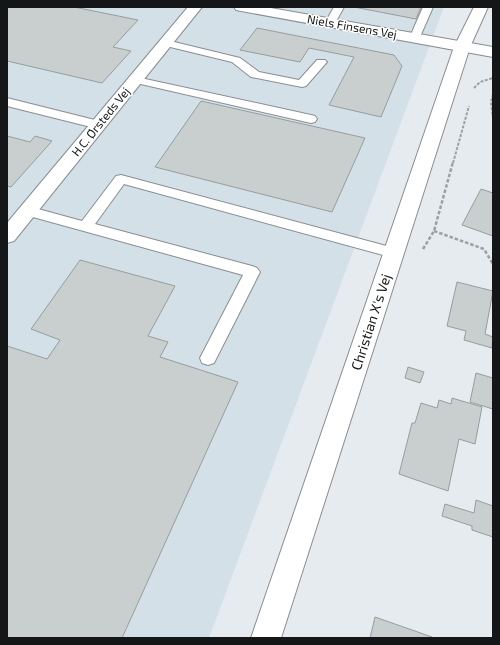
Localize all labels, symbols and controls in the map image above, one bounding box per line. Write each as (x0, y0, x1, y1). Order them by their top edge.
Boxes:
street label: Niels Finsens Vej (306, 11, 398, 42)
street label: H.C. Ørsteds Vej (68, 84, 133, 159)
street label: Christian X's Vej (347, 271, 394, 372)

